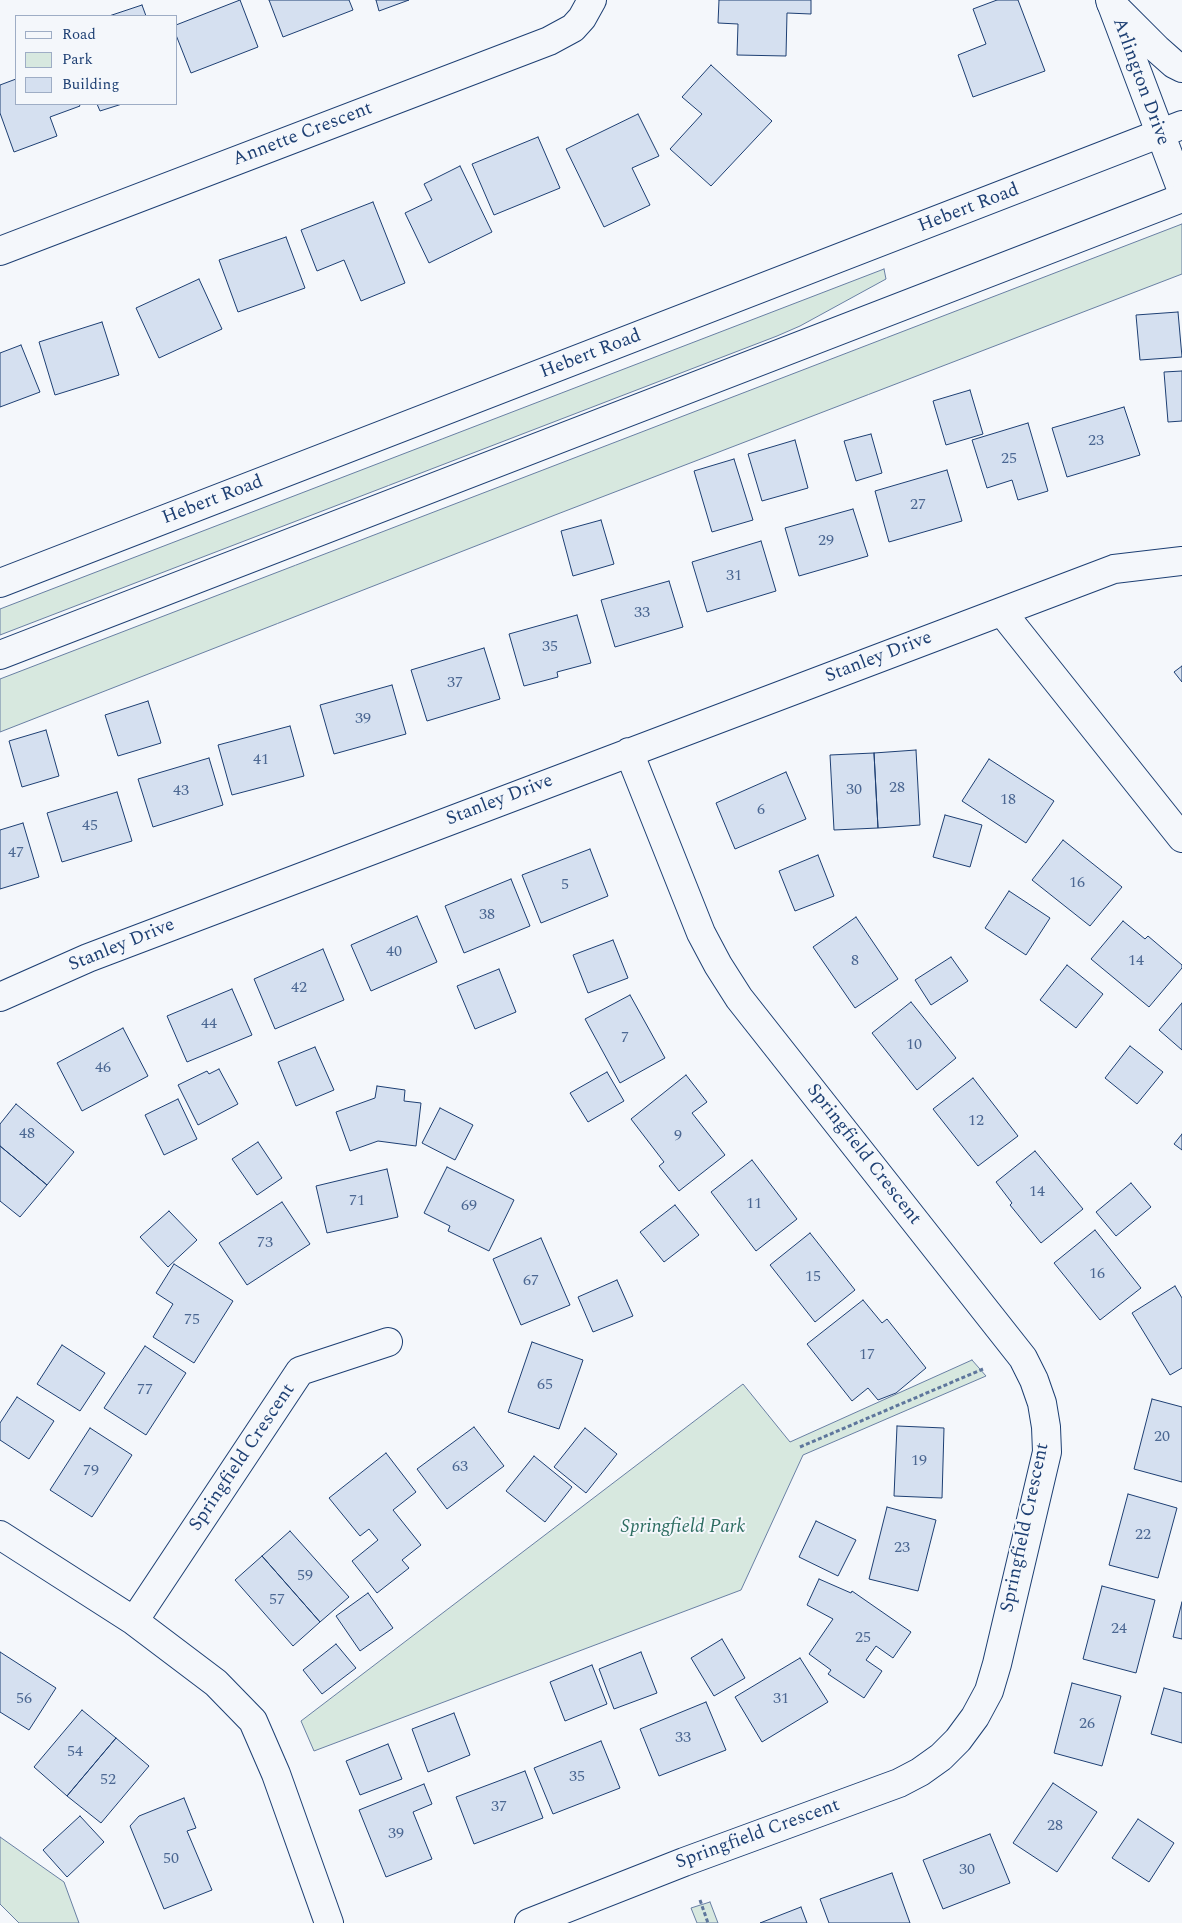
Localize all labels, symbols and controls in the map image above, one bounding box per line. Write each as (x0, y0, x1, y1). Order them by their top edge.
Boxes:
legend (15, 15, 178, 105)
street label: Arlington Drive (1106, 15, 1174, 149)
text: Road (62, 23, 96, 46)
text: Park (62, 48, 93, 71)
text: Building (62, 73, 119, 96)
street label: Annette Crescent (230, 98, 376, 172)
street label: Hebert Road (915, 179, 1023, 239)
street label: Hebert Road (537, 325, 645, 385)
house number: 23 (1088, 432, 1104, 452)
house number: 25 (1001, 450, 1017, 470)
street label: Hebert Road (159, 471, 267, 531)
house number: 27 (910, 496, 926, 516)
house number: 29 (818, 532, 834, 552)
house number: 31 (726, 567, 742, 587)
house number: 33 (634, 604, 650, 624)
street label: Stanley Drive (822, 627, 936, 689)
house number: 35 (542, 638, 558, 658)
house number: 37 (447, 674, 463, 694)
house number: 39 (355, 710, 371, 730)
house number: 41 (253, 751, 269, 771)
street label: Stanley Drive (443, 770, 557, 832)
house number: 28 (889, 779, 905, 799)
house number: 30 (846, 781, 862, 801)
house number: 43 (173, 782, 189, 802)
house number: 18 (1000, 791, 1016, 811)
house number: 6 (757, 801, 765, 821)
house number: 45 (82, 817, 98, 837)
house number: 47 (8, 844, 24, 864)
house number: 16 (1069, 874, 1085, 894)
house number: 5 (561, 876, 569, 896)
house number: 38 (479, 906, 495, 926)
street label: Stanley Drive (66, 914, 178, 978)
house number: 40 (386, 943, 402, 963)
house number: 8 (851, 952, 859, 972)
house number: 14 (1128, 952, 1144, 972)
house number: 42 (291, 979, 307, 999)
house number: 44 (201, 1015, 217, 1035)
house number: 7 (621, 1029, 629, 1049)
house number: 10 (906, 1036, 922, 1056)
house number: 46 (95, 1059, 111, 1079)
street label: Springfield Crescent (801, 1080, 925, 1230)
house number: 12 (968, 1112, 984, 1132)
house number: 48 (19, 1125, 35, 1145)
house number: 9 (674, 1127, 682, 1147)
house number: 14 (1029, 1183, 1045, 1203)
house number: 71 (349, 1192, 365, 1212)
house number: 11 (746, 1195, 762, 1215)
house number: 69 (461, 1197, 477, 1217)
house number: 73 (257, 1234, 273, 1254)
house number: 16 (1089, 1265, 1105, 1285)
house number: 15 (805, 1268, 821, 1288)
house number: 67 (523, 1272, 539, 1292)
house number: 75 (184, 1311, 200, 1331)
house number: 17 (859, 1346, 875, 1366)
house number: 65 (537, 1376, 553, 1396)
street label: Springfield Crescent (185, 1380, 301, 1536)
house number: 77 (137, 1381, 153, 1401)
house number: 20 (1154, 1428, 1170, 1448)
street label: Springfield Crescent (997, 1441, 1055, 1615)
house number: 19 (911, 1452, 927, 1472)
house number: 63 (452, 1458, 468, 1478)
house number: 79 (83, 1462, 99, 1482)
park label: Springfield Park (621, 1517, 745, 1539)
house number: 22 (1135, 1526, 1151, 1546)
house number: 23 (894, 1539, 910, 1559)
house number: 59 (297, 1567, 313, 1587)
house number: 57 (269, 1591, 285, 1611)
house number: 24 (1111, 1620, 1127, 1640)
house number: 25 (855, 1629, 871, 1649)
house number: 56 (16, 1690, 32, 1710)
house number: 31 (773, 1690, 789, 1710)
house number: 26 (1079, 1715, 1095, 1735)
house number: 33 (675, 1729, 691, 1749)
house number: 54 (67, 1743, 83, 1763)
house number: 35 (569, 1768, 585, 1788)
house number: 52 (100, 1771, 116, 1791)
street label: Springfield Crescent (673, 1795, 843, 1875)
house number: 37 (491, 1798, 507, 1818)
house number: 28 (1047, 1817, 1063, 1837)
house number: 39 (388, 1825, 404, 1845)
house number: 50 (163, 1850, 179, 1870)
house number: 30 (959, 1861, 975, 1881)

